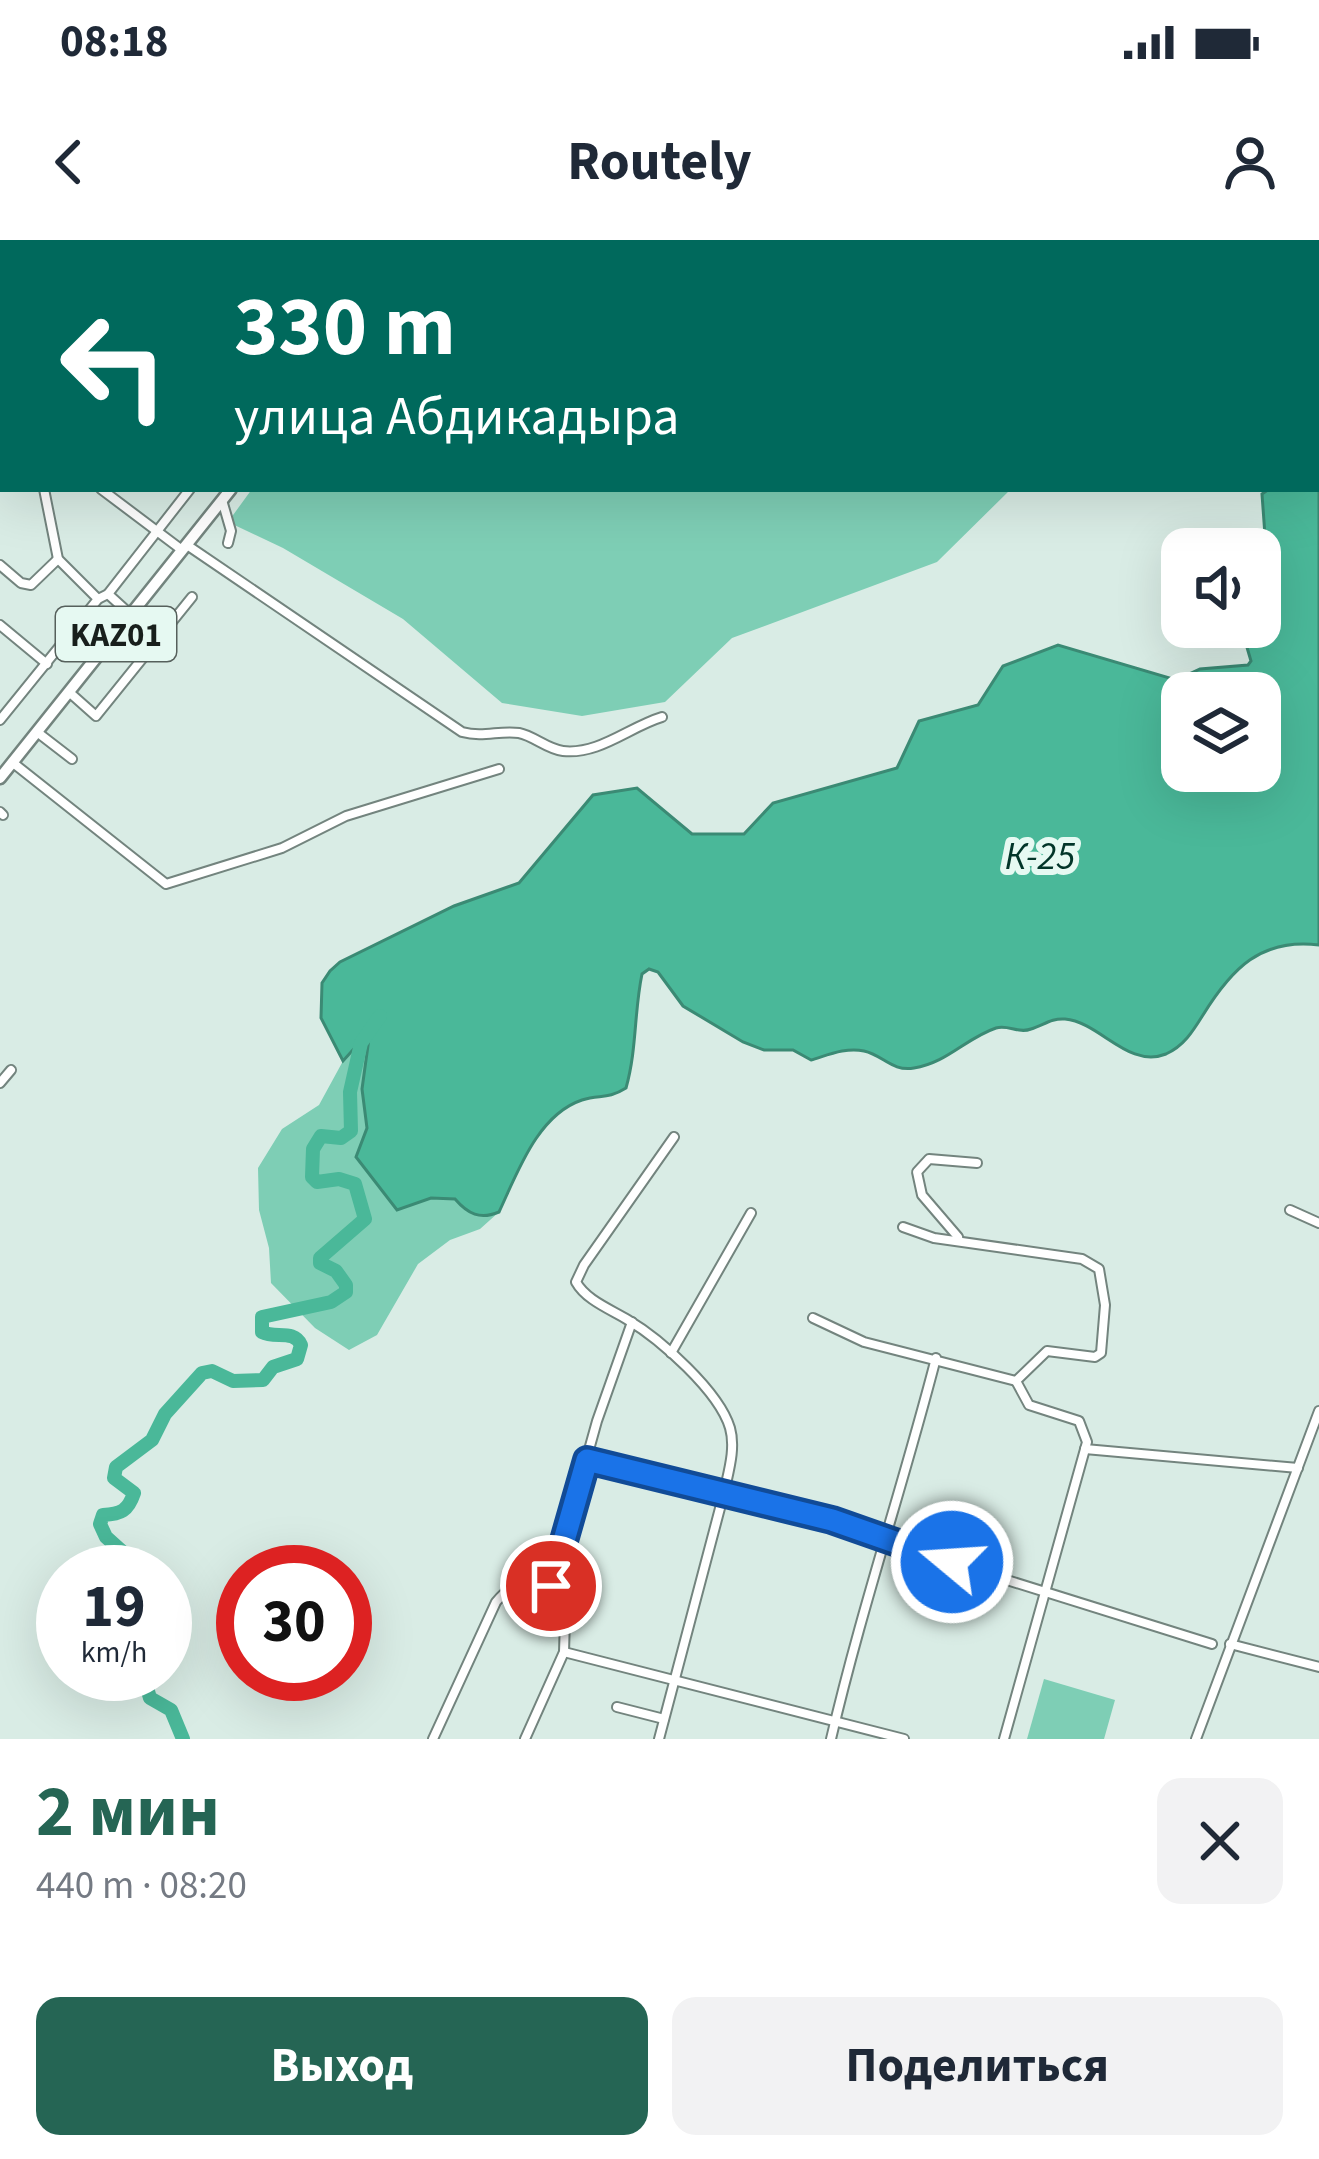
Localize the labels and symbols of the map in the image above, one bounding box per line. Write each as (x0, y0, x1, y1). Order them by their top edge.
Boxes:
road number: KАZ01 (56, 607, 176, 661)
water label: К-25 (1005, 829, 1076, 885)
position arrow (889, 1499, 1015, 1625)
pin (500, 1535, 602, 1637)
speed limit sign: 30 (216, 1545, 372, 1701)

